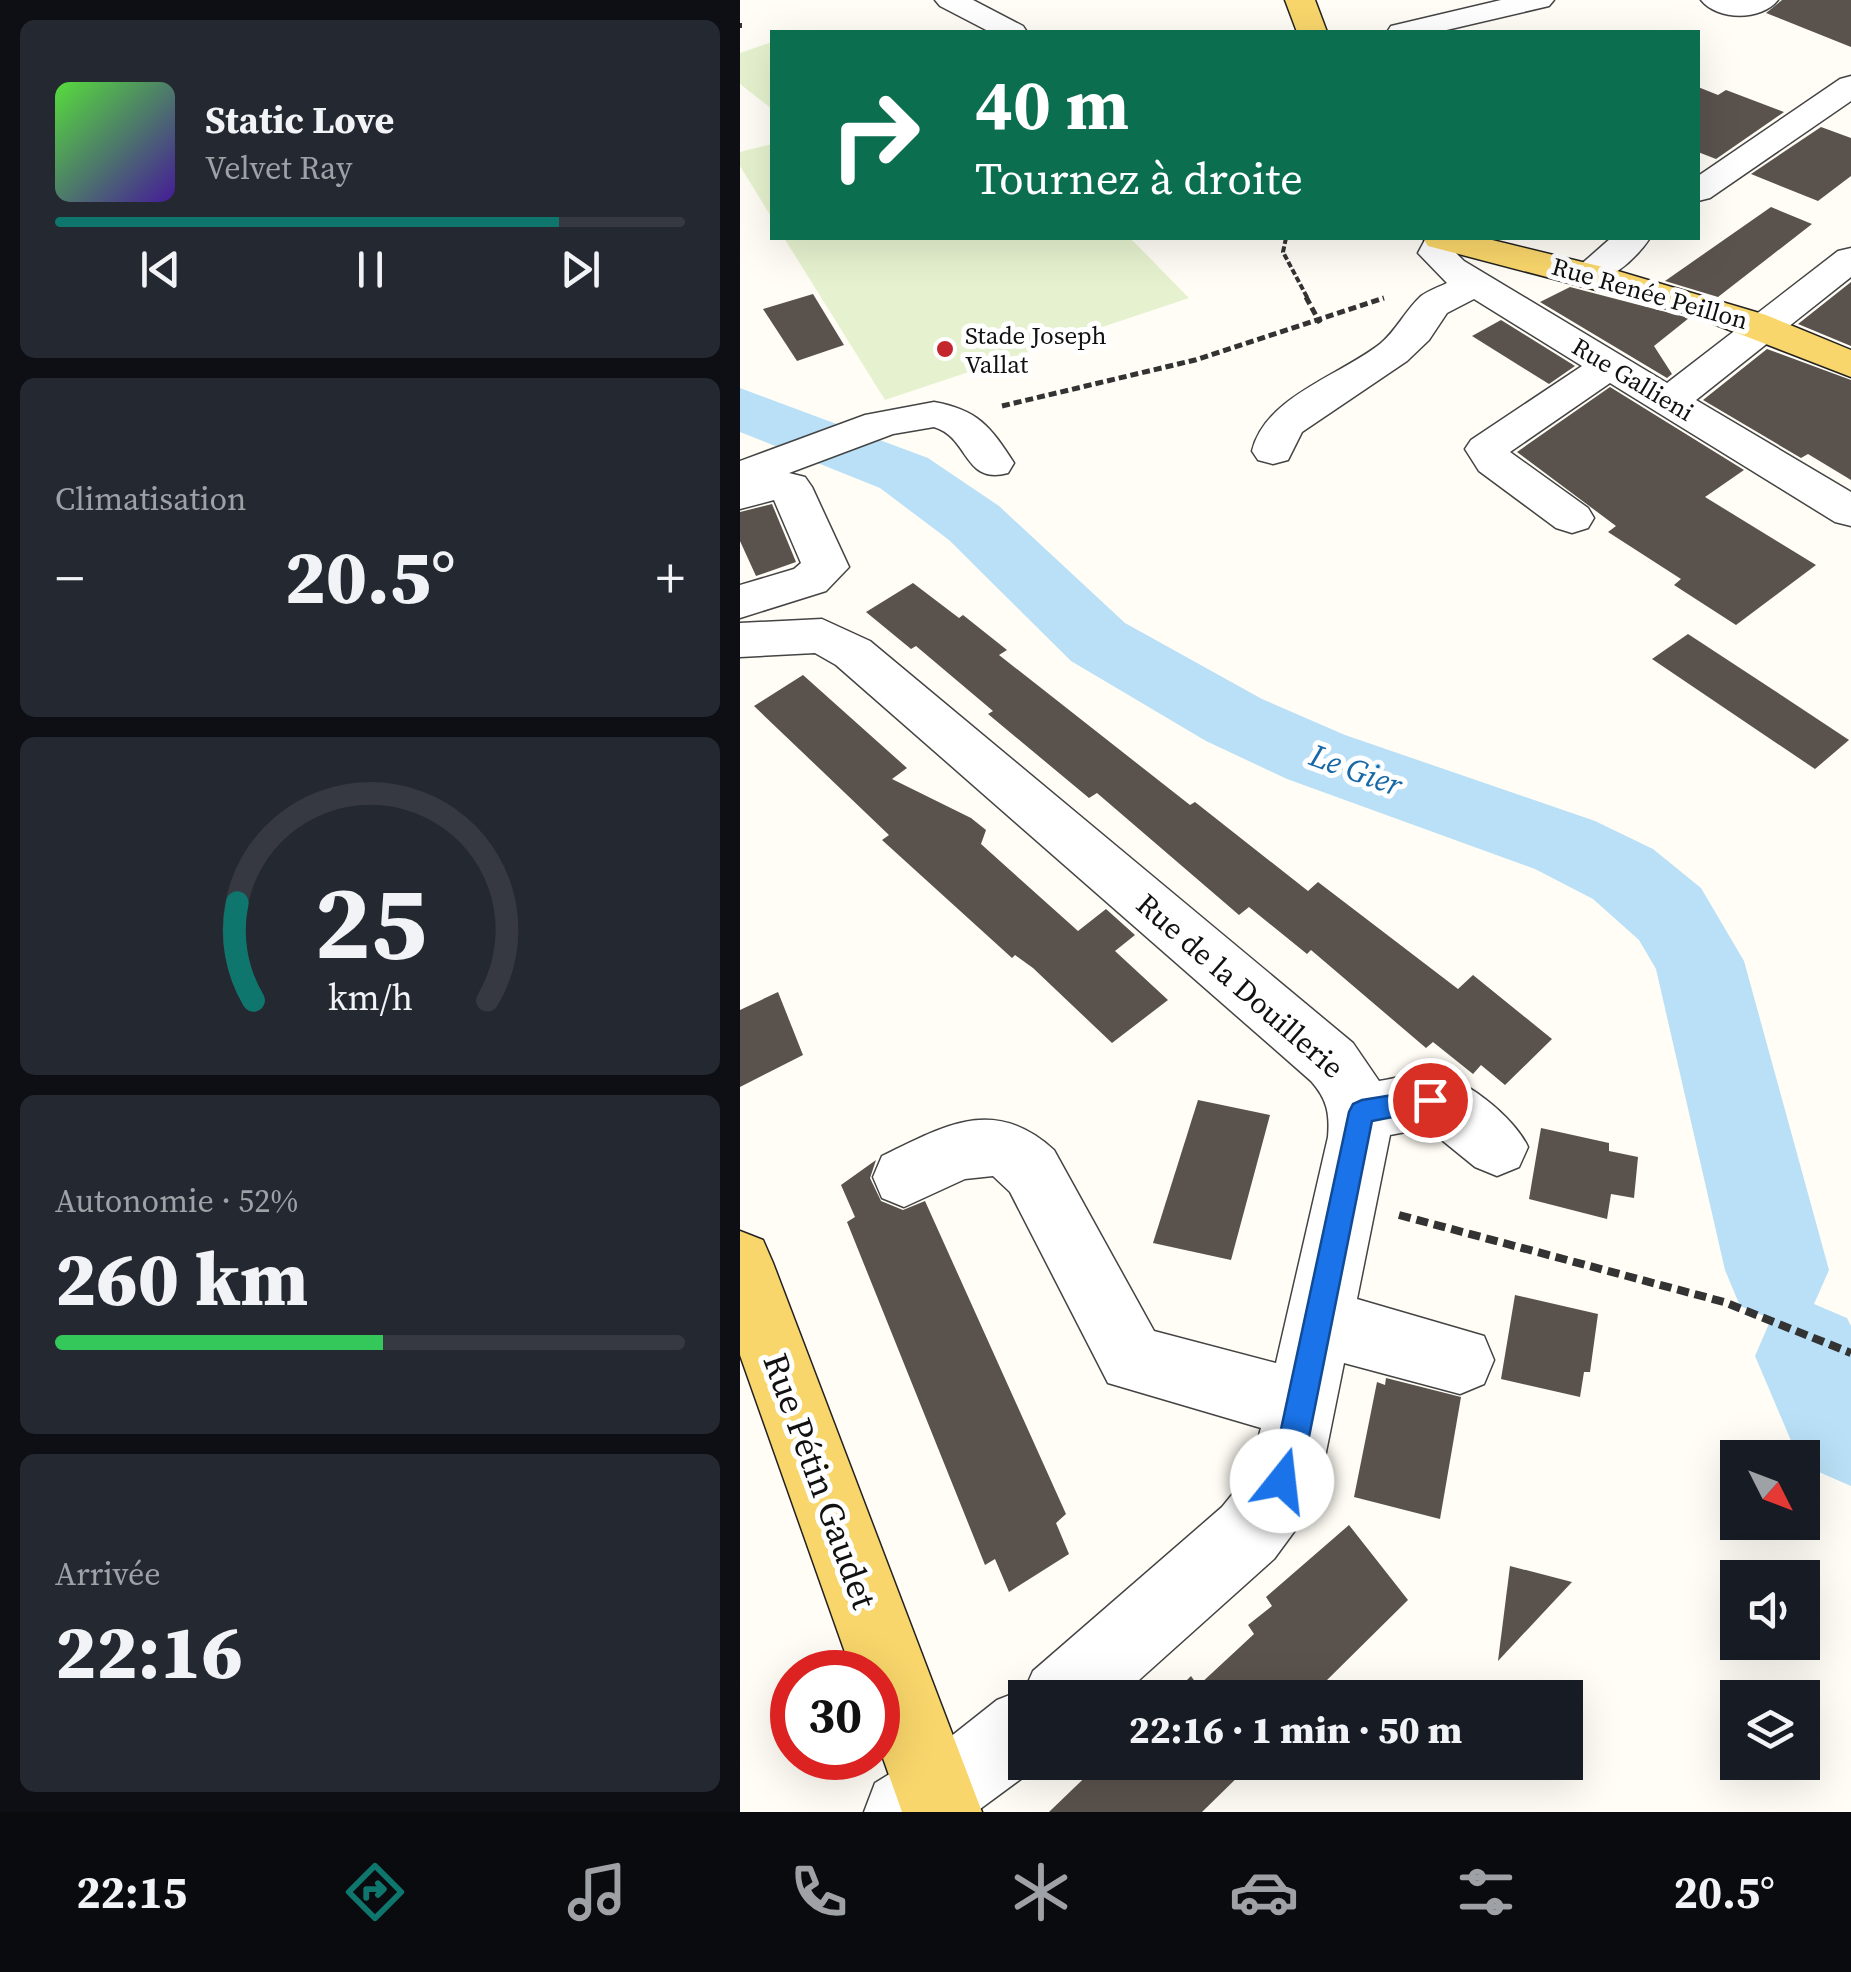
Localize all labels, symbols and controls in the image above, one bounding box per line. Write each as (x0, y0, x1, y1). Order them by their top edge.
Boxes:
text: 40 m (975, 56, 1129, 152)
icon: right (810, 70, 940, 200)
text: Static Love (205, 94, 394, 146)
text: Velvet Ray (205, 146, 352, 190)
text: Tournez à droite (975, 147, 1303, 209)
icon: previous (133, 242, 188, 297)
icon: pause (343, 242, 398, 297)
icon: next (553, 242, 608, 297)
street label: Rue Renée Peillon (1548, 249, 1752, 337)
place label: Stade Joseph Vallat (965, 318, 1106, 381)
street label: Rue Gallieni (1566, 329, 1700, 429)
marker: Stade Joseph Vallat (934, 338, 956, 360)
text: Climatisation (55, 477, 246, 521)
text: 20.5° (284, 525, 456, 628)
text: − (55, 540, 84, 615)
text: + (656, 540, 685, 615)
water label: Le Gier (1303, 733, 1409, 807)
text: 25 (314, 850, 426, 993)
street label: Rue de la Douillerie (1128, 884, 1353, 1087)
text: km/h (327, 973, 413, 1022)
pin (1388, 1058, 1473, 1143)
icon: arrive (1403, 1073, 1458, 1128)
text: Autonomie · 52% (55, 1179, 299, 1223)
text: 260 km (55, 1227, 309, 1330)
street label: Rue Pétin Gaudet (752, 1347, 889, 1616)
position arrow (1230, 1429, 1334, 1533)
north arrow (1720, 1440, 1820, 1540)
map controls (1720, 1440, 1820, 1780)
text: Arrivée (55, 1552, 161, 1596)
button: sound (1720, 1560, 1820, 1660)
text: 22:16 (55, 1600, 243, 1703)
speed limit sign: 30 (770, 1650, 900, 1780)
button: layers (1720, 1680, 1820, 1780)
text: 22:16 · 1 min · 50 m (1129, 1704, 1462, 1756)
icon: directions (340, 1857, 410, 1927)
icon: music (562, 1857, 632, 1927)
icon: phone (784, 1857, 854, 1927)
icon: climate (1006, 1857, 1076, 1927)
icon: car (1229, 1857, 1299, 1927)
icon: filters (1451, 1857, 1521, 1927)
text: 22:15 (76, 1861, 187, 1923)
text: 20.5° (1673, 1861, 1775, 1923)

